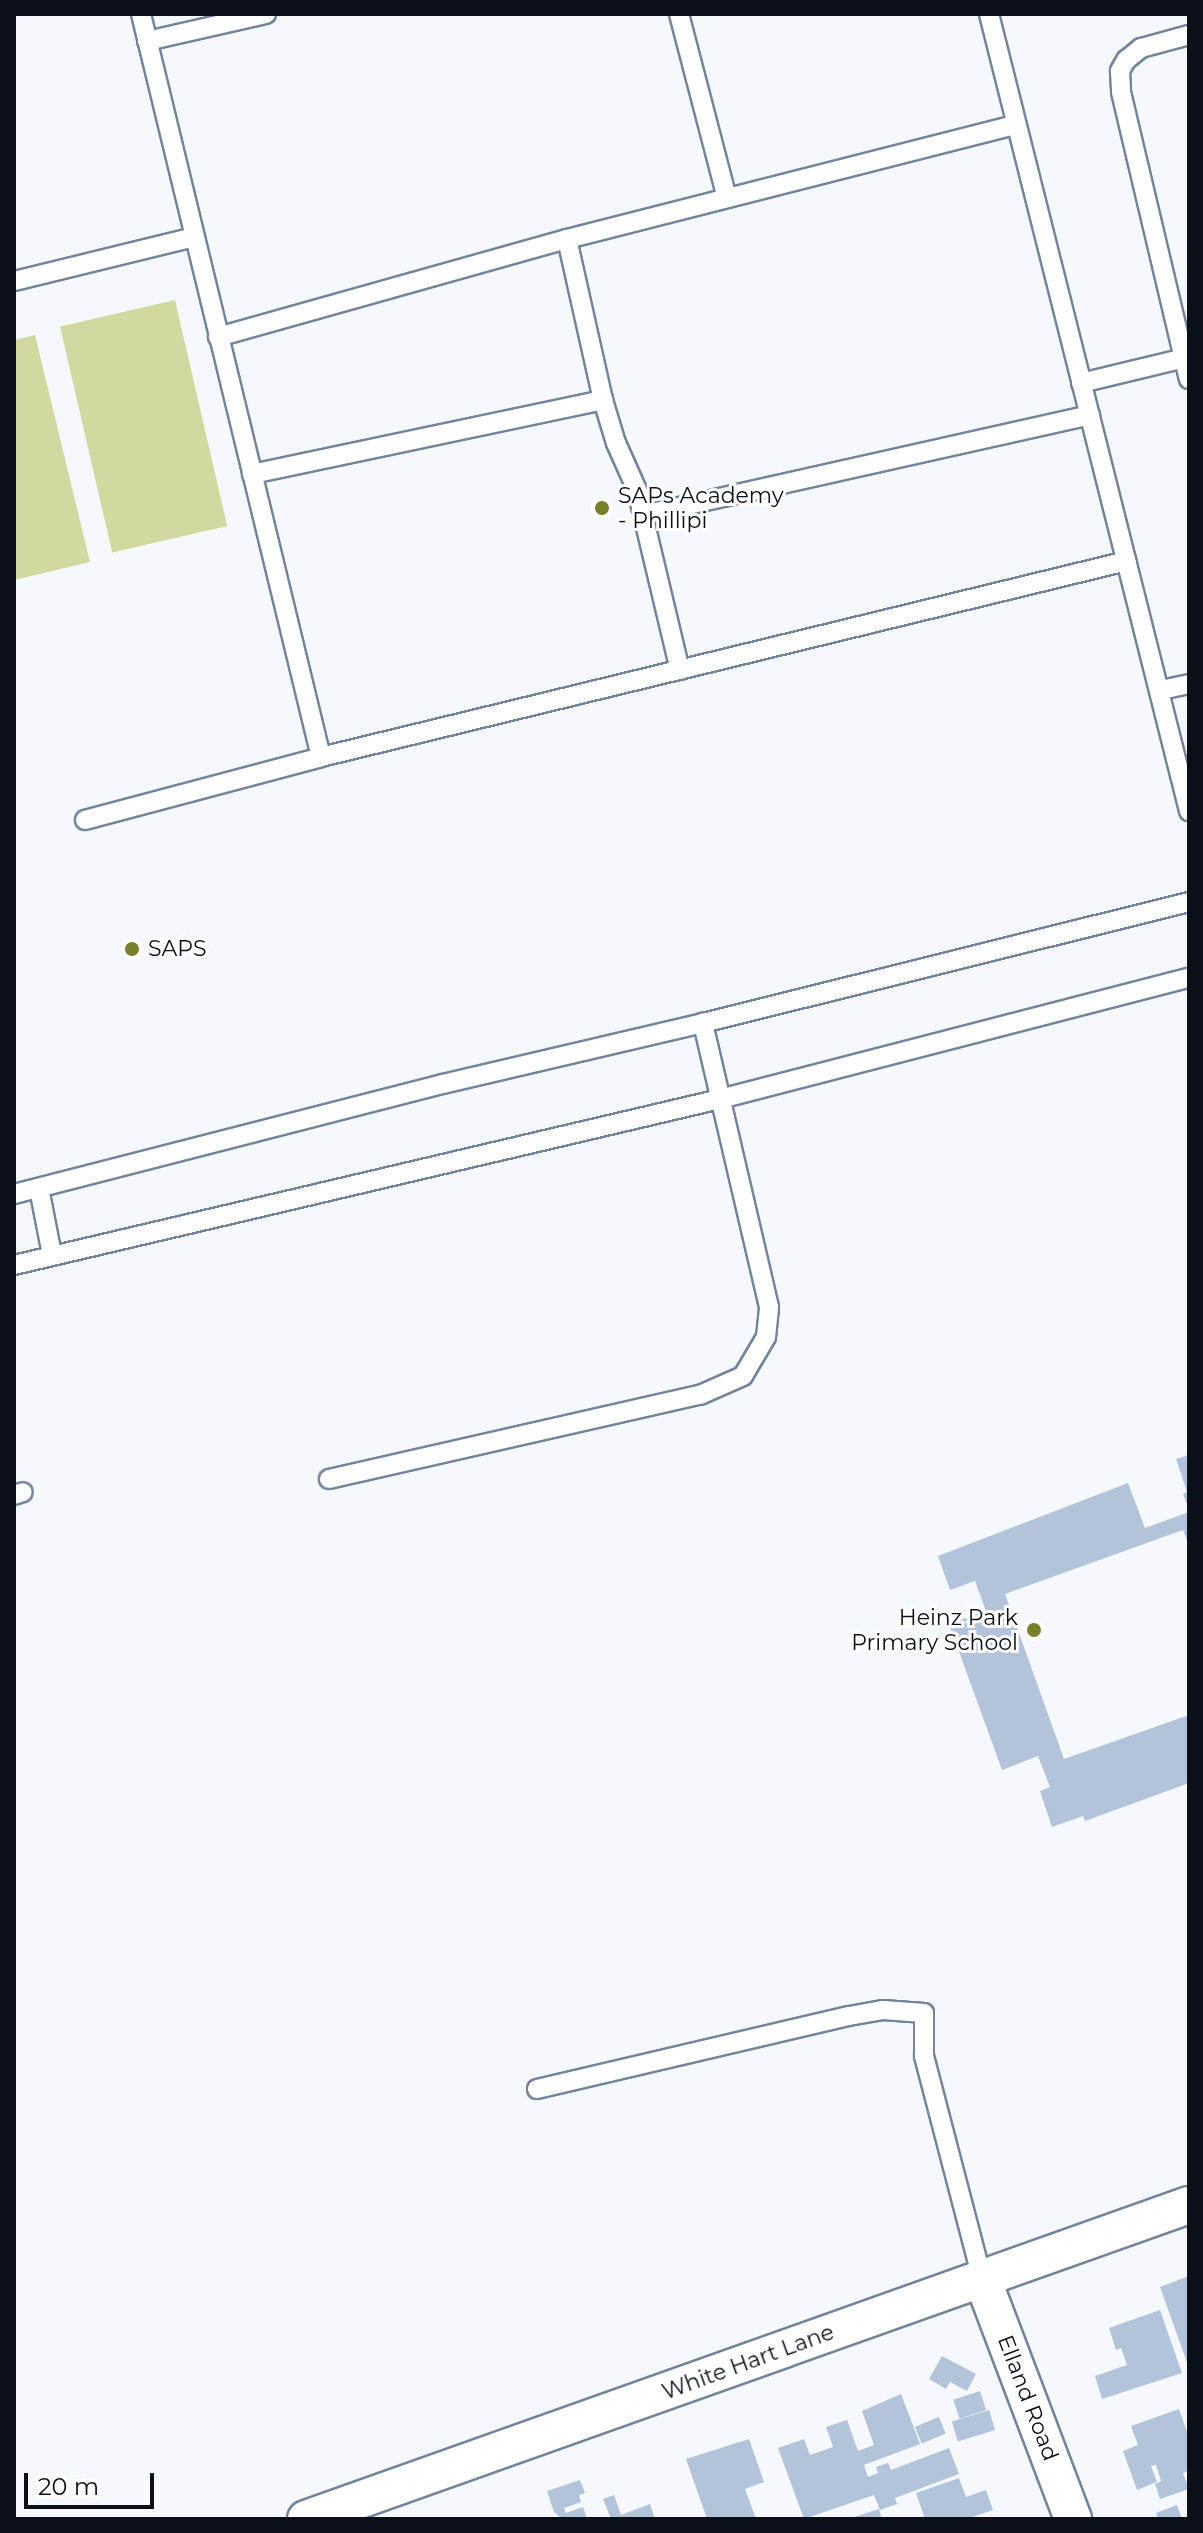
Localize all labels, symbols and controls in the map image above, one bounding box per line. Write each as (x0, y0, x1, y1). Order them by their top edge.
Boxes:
place label: SAPs Academy - Phillipi (618, 482, 784, 534)
marker: SAPs Academy - Phillipi (593, 499, 611, 517)
place label: SAPS (148, 936, 207, 962)
marker: SAPS (123, 940, 141, 958)
place label: Heinz Park Primary School (851, 1604, 1018, 1656)
marker: Heinz Park Primary School (1025, 1621, 1043, 1639)
street label: White Hart Lane (658, 2319, 838, 2405)
street label: Elland Road (992, 2331, 1064, 2465)
scale bar (28, 2457, 158, 2507)
text: 20 m (38, 2472, 99, 2501)

